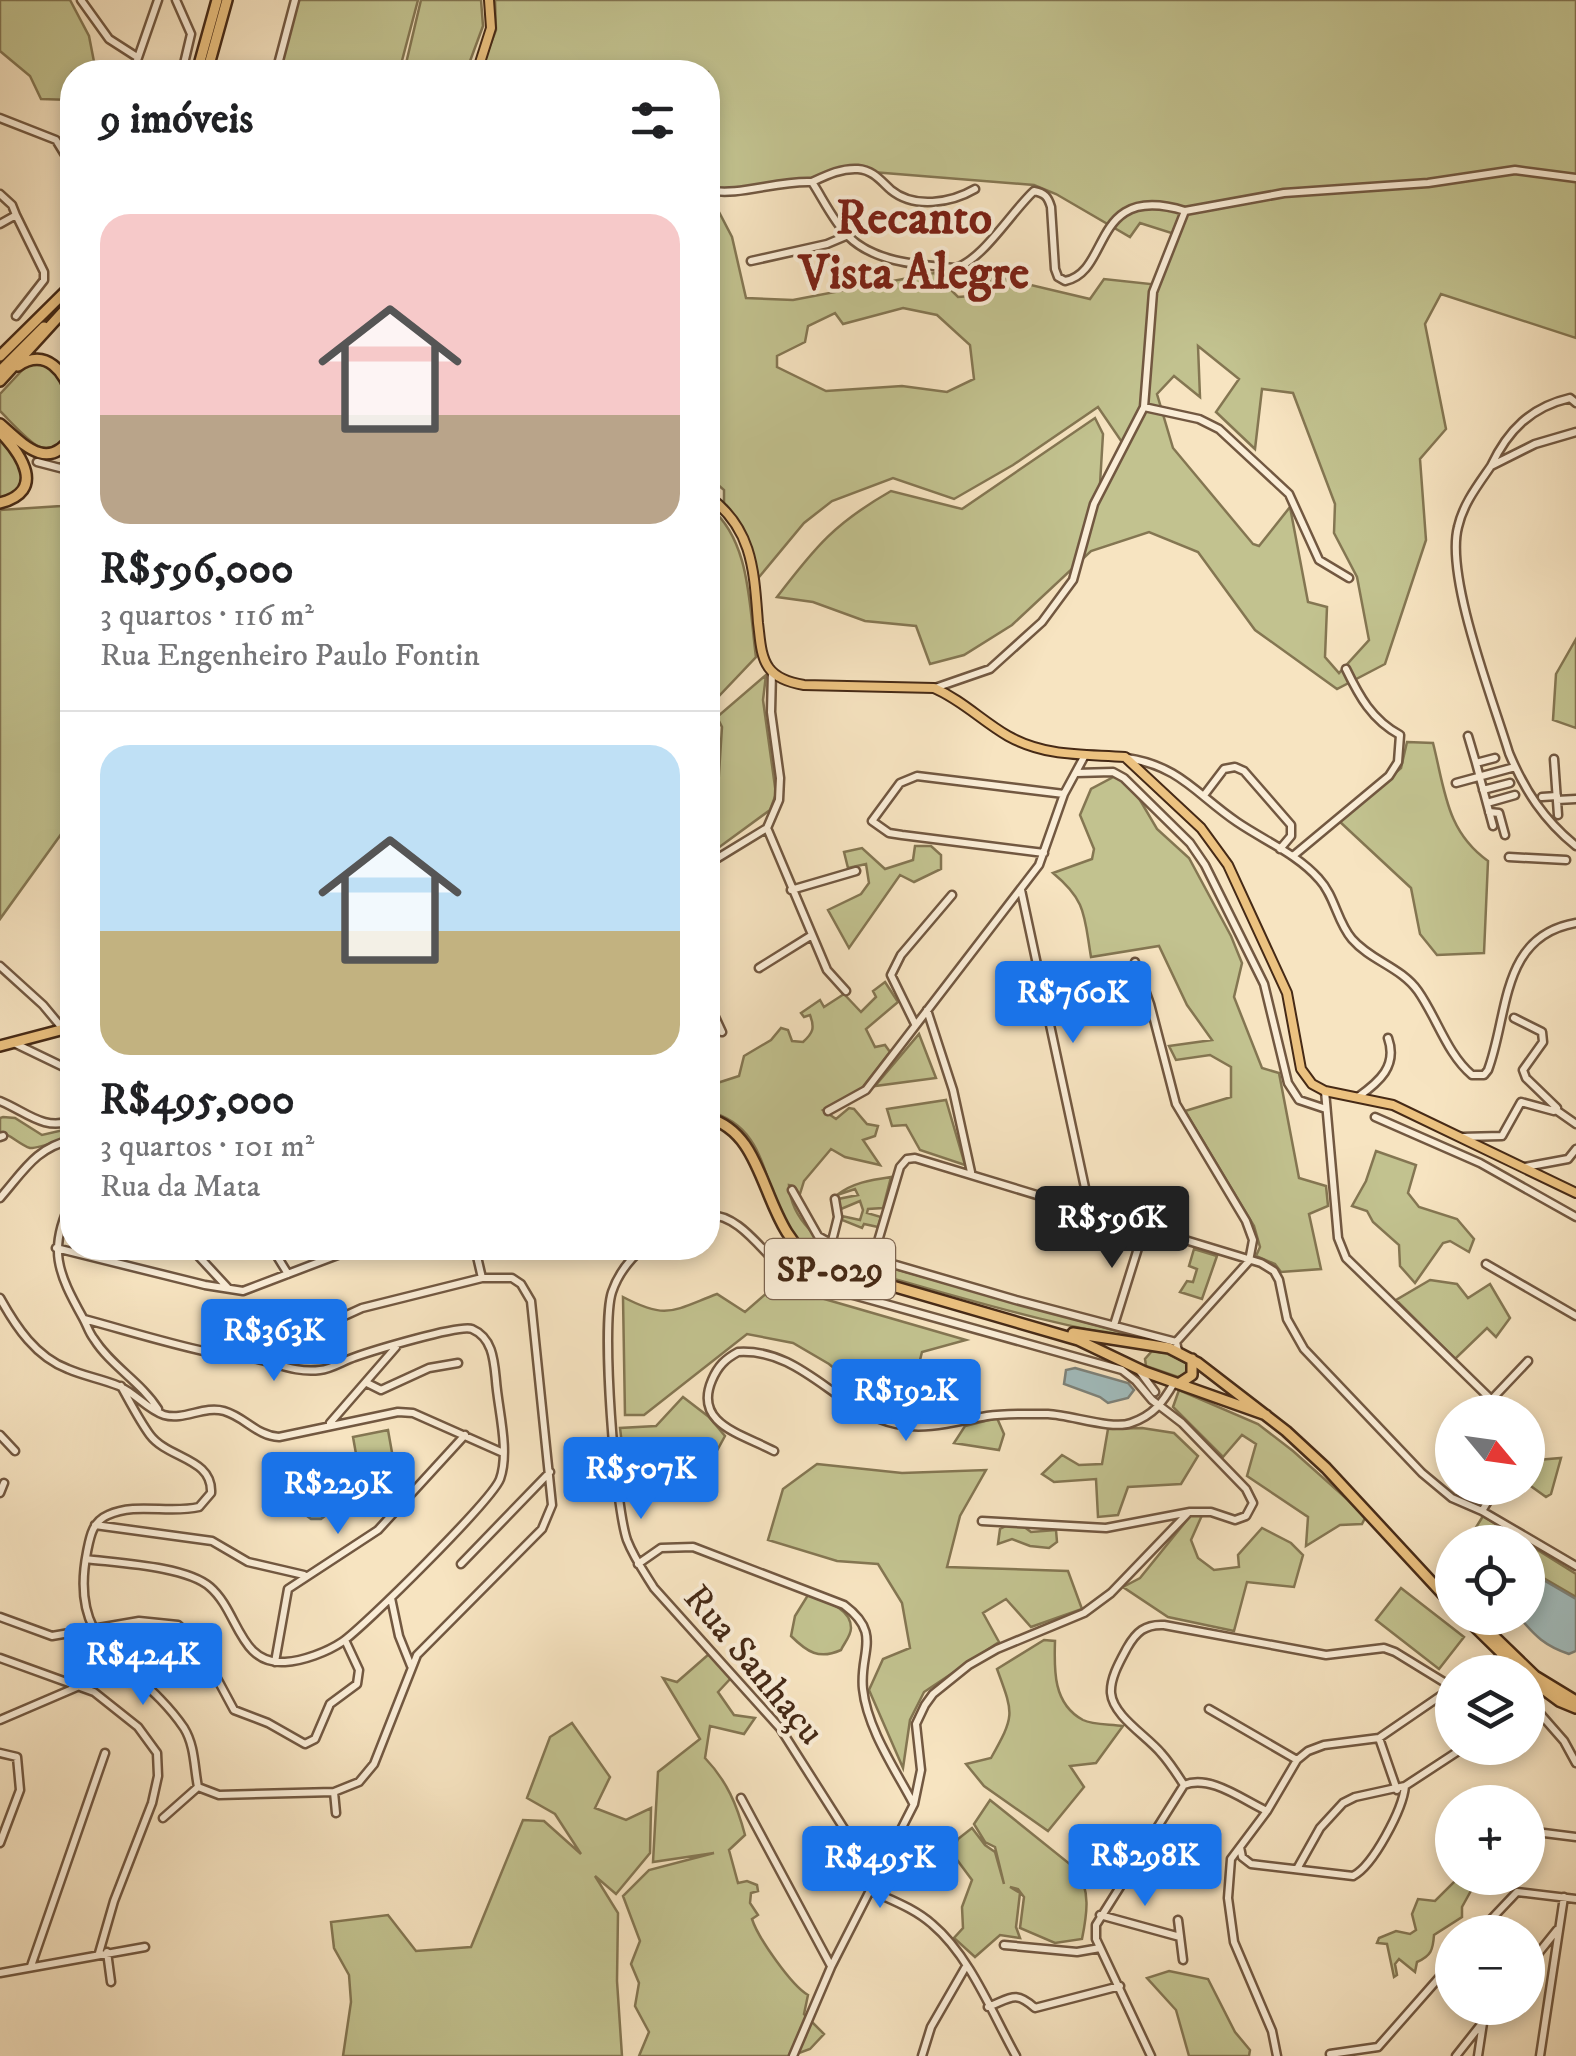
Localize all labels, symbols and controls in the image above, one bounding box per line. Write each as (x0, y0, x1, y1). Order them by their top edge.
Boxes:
icon: filters (625, 93, 680, 148)
text: 9 imóveis (100, 94, 253, 146)
district label: Recanto Vista Alegre (797, 189, 1029, 304)
icon: home (300, 279, 480, 459)
text: R$596,000 (100, 544, 294, 596)
text: 3 quartos · 116 m² (100, 596, 314, 636)
text: Rua Engenheiro Paulo Fontin (100, 636, 480, 676)
icon: home (300, 810, 480, 990)
pin: R$760K (992, 961, 1154, 1046)
text: R$760K (1017, 973, 1129, 1013)
text: R$495,000 (100, 1075, 295, 1127)
text: 3 quartos · 101 m² (100, 1127, 314, 1167)
text: Rua da Mata (100, 1167, 260, 1207)
pin: R$596K (1031, 1186, 1193, 1271)
text: R$596K (1057, 1198, 1167, 1238)
road number: SP-029 (765, 1239, 895, 1299)
pin: R$363K (193, 1299, 355, 1384)
text: R$363K (223, 1311, 325, 1351)
pin: R$192K (825, 1359, 987, 1444)
text: R$192K (854, 1371, 958, 1411)
north arrow (1435, 1395, 1545, 1505)
map controls (1435, 1395, 1545, 2025)
pin: R$507K (560, 1437, 722, 1522)
text: R$507K (585, 1449, 697, 1489)
pin: R$229K (257, 1452, 419, 1537)
text: R$229K (284, 1464, 392, 1504)
button: locate (1435, 1525, 1545, 1635)
street label: Rua Sanhaçu (673, 1575, 834, 1755)
pin: R$424K (62, 1623, 224, 1708)
text: R$424K (86, 1635, 200, 1675)
button: layers (1435, 1655, 1545, 1765)
button: + (1435, 1785, 1545, 1895)
pin: R$298K (1064, 1824, 1226, 1909)
pin: R$495K (799, 1826, 961, 1911)
text: R$298K (1091, 1836, 1199, 1876)
text: R$495K (824, 1838, 936, 1878)
button: − (1435, 1915, 1545, 2025)

